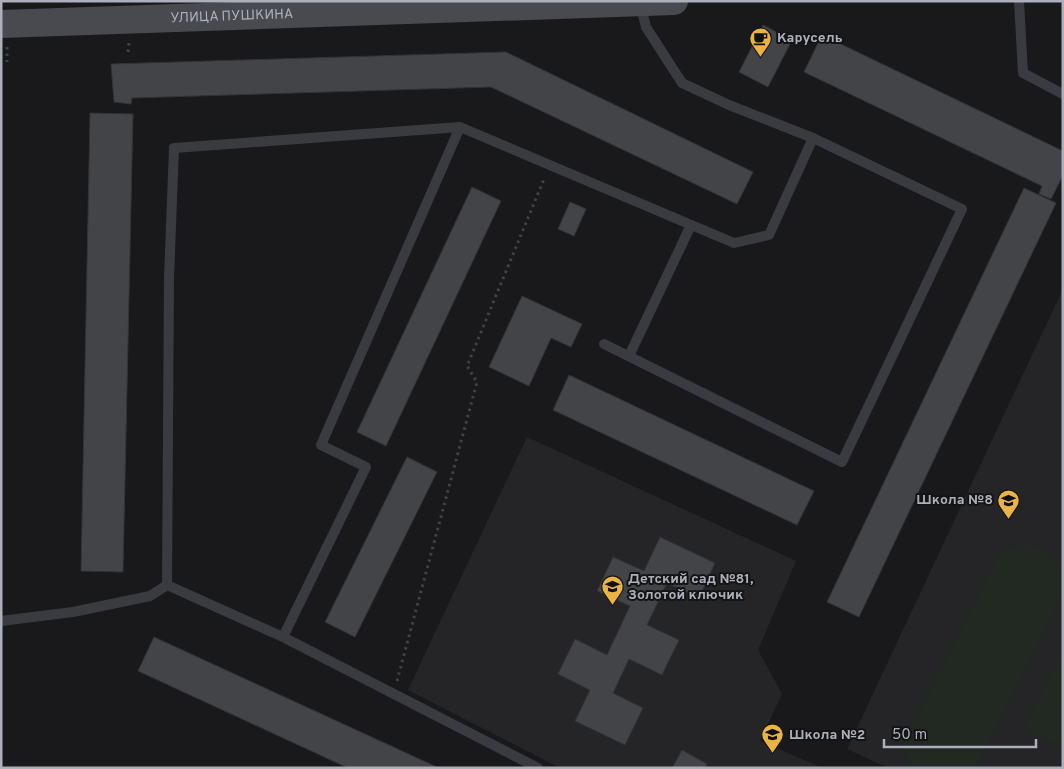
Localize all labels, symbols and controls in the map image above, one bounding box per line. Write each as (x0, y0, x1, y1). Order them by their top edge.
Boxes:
street label: УЛИЦА ПУШКИНА (170, 6, 294, 27)
cafe icon: Карусель (749, 26, 773, 57)
place label: Карусель (777, 30, 843, 47)
school or university icon: Школа №8 (997, 488, 1021, 519)
place label: Школа №8 (916, 492, 993, 509)
place label: Детский сад №81, Золотой ключик (628, 571, 754, 604)
school or university icon: Детский сад №81, Золотой ключик (600, 575, 624, 606)
scale bar (884, 716, 1036, 748)
school or university icon: Школа №2 (761, 723, 785, 754)
text: 50 m (892, 726, 927, 745)
place label: Школа №2 (789, 727, 865, 744)

